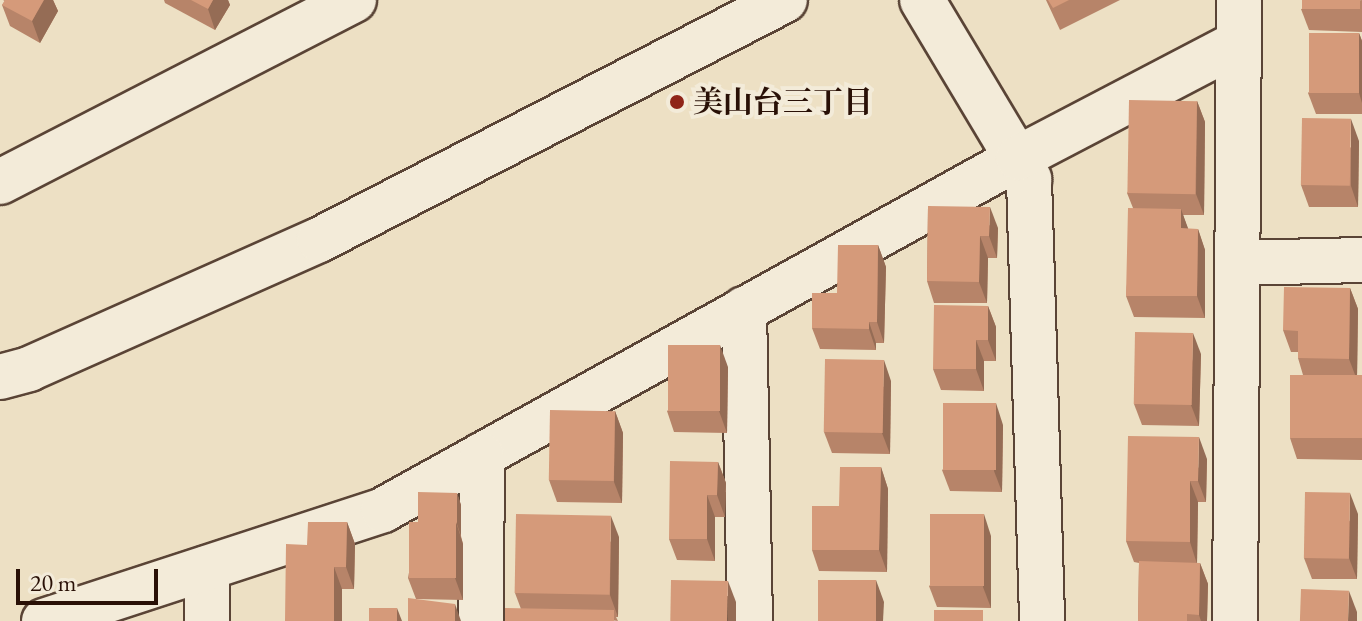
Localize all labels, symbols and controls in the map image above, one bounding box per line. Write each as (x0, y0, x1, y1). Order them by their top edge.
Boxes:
place label: 美山台三丁目 (693, 84, 873, 120)
marker: 美山台三丁目 (668, 93, 686, 111)
scale bar (20, 553, 162, 603)
text: 20 m (30, 567, 77, 598)

